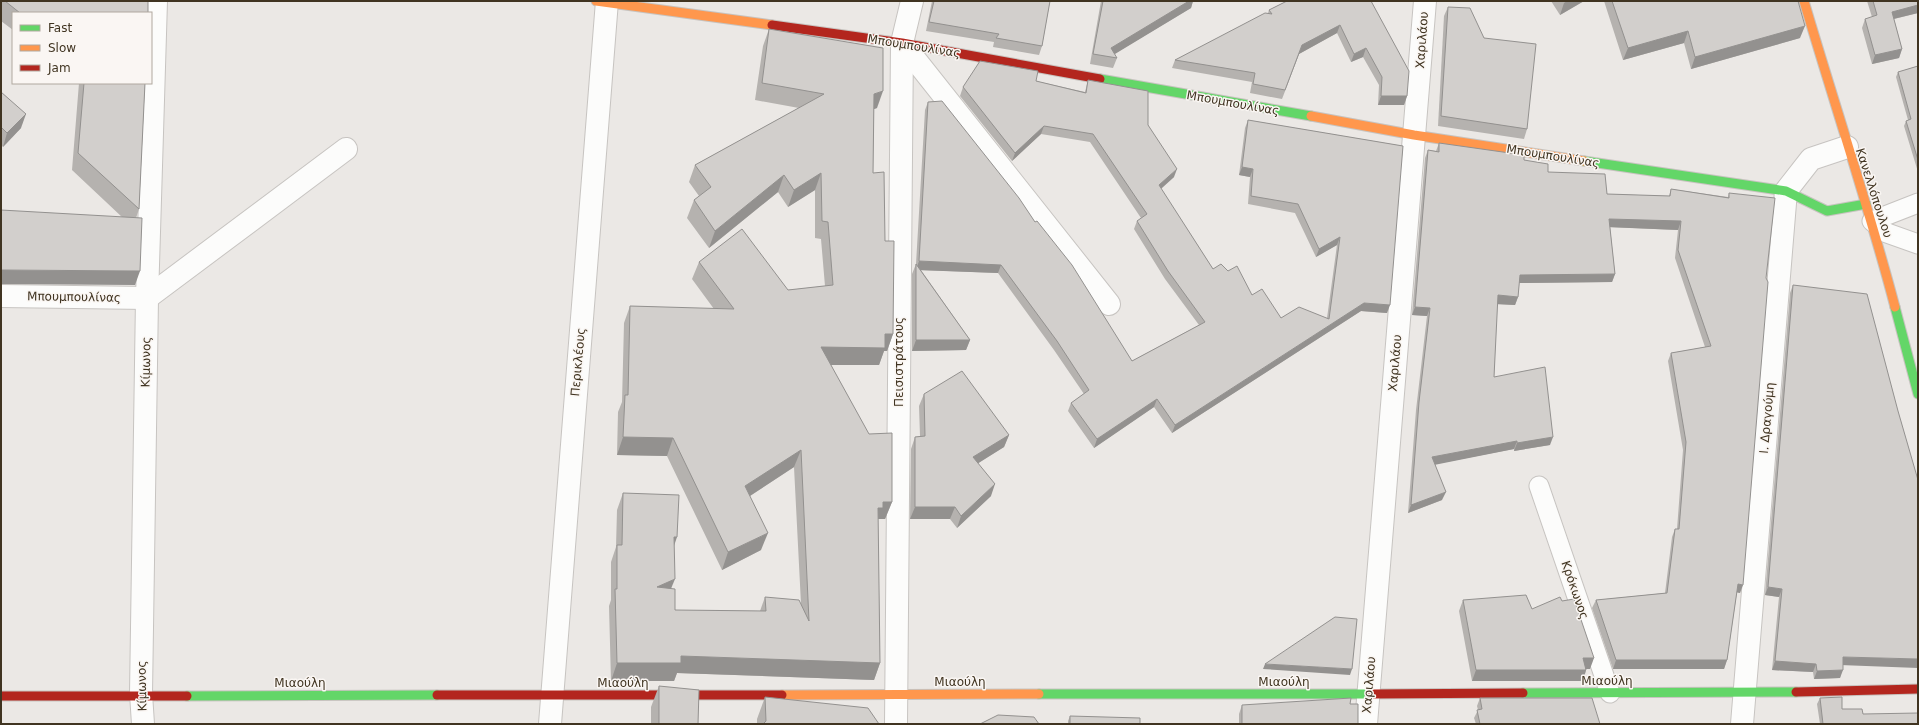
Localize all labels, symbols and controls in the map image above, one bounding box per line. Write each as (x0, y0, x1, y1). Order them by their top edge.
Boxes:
street label: Χαριλάου (1413, 11, 1431, 69)
legend (12, 12, 152, 84)
text: Fast (48, 21, 72, 35)
street label: Μπουμπουλίνας (867, 32, 961, 60)
text: Slow (48, 41, 76, 55)
text: Jam (47, 61, 71, 75)
street label: Μπουμπουλίνας (1186, 88, 1280, 118)
street label: Μπουμπουλίνας (1506, 142, 1600, 170)
street label: Κανελλόπουλου (1853, 146, 1895, 240)
street label: Μπουμπουλίνας (27, 289, 121, 305)
street label: Πεισιστράτους (892, 317, 906, 407)
street label: Περικλέους (568, 327, 588, 397)
street label: Χαριλάου (1386, 334, 1404, 392)
street label: Κίμωνος (139, 337, 153, 387)
street label: Ι. Δραγούμη (1757, 382, 1777, 454)
street label: Κρόκωνος (1558, 559, 1592, 621)
street label: Χαριλάου (1360, 656, 1378, 714)
street label: Κίμωνος (135, 661, 149, 711)
street label: Μιαούλη (1581, 674, 1633, 688)
street label: Μιαούλη (934, 675, 986, 689)
street label: Μιαούλη (1258, 675, 1310, 689)
street label: Μιαούλη (274, 676, 326, 690)
street label: Μιαούλη (597, 676, 649, 690)

